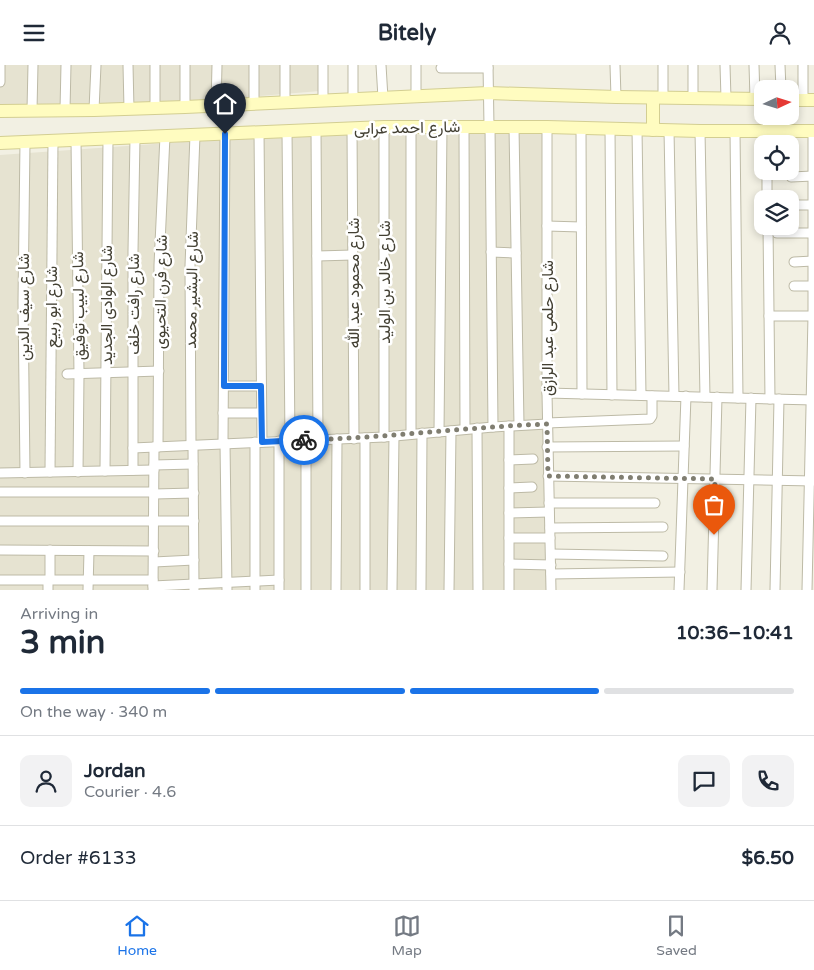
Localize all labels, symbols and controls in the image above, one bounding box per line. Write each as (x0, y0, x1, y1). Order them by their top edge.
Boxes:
icon: menu (20, 19, 48, 47)
icon: person (766, 19, 794, 47)
text: Bitely (378, 20, 436, 46)
north arrow (754, 80, 799, 125)
map controls (754, 80, 799, 235)
pin (204, 83, 246, 134)
icon: home (211, 90, 239, 118)
street label: شارع احمد عرابى (354, 117, 460, 140)
button: locate (754, 135, 799, 180)
button: layers (754, 190, 799, 235)
street label: شارع محمود عبد الله (344, 218, 365, 348)
street label: شارع خالد بن الوليد (375, 220, 396, 344)
street label: شارع البشير محمد (181, 231, 204, 349)
street label: شارع فرن التحيوى (150, 235, 173, 349)
street label: شارع الوادى الجديد (97, 245, 118, 365)
street label: شارع لبيب توفيق (68, 251, 91, 361)
street label: شارع سيف الدين (14, 253, 35, 361)
street label: شارع رافت خلف (124, 253, 145, 355)
street label: شارع حلمى عبد الرازق (538, 260, 559, 396)
street label: شارع ابو ربيع (42, 266, 63, 348)
courier (279, 415, 329, 465)
icon: bike (290, 426, 318, 454)
pin (693, 484, 735, 535)
icon: bag (700, 491, 728, 519)
text: Arriving in (20, 604, 98, 624)
text: 10:36–10:41 (676, 622, 794, 644)
text: 3 min (20, 624, 105, 662)
text: On the way · 340 m (20, 702, 167, 722)
button: person (20, 755, 72, 807)
button: chat (678, 755, 730, 807)
button: phone (742, 755, 794, 807)
text: Jordan (84, 760, 146, 782)
text: Courier · 4.6 (84, 782, 176, 802)
text: Order #6133 (20, 847, 137, 869)
text: $6.50 (742, 847, 794, 869)
tab: Home (117, 912, 157, 959)
tab: Map (391, 912, 422, 959)
tab: Saved (656, 912, 697, 959)

